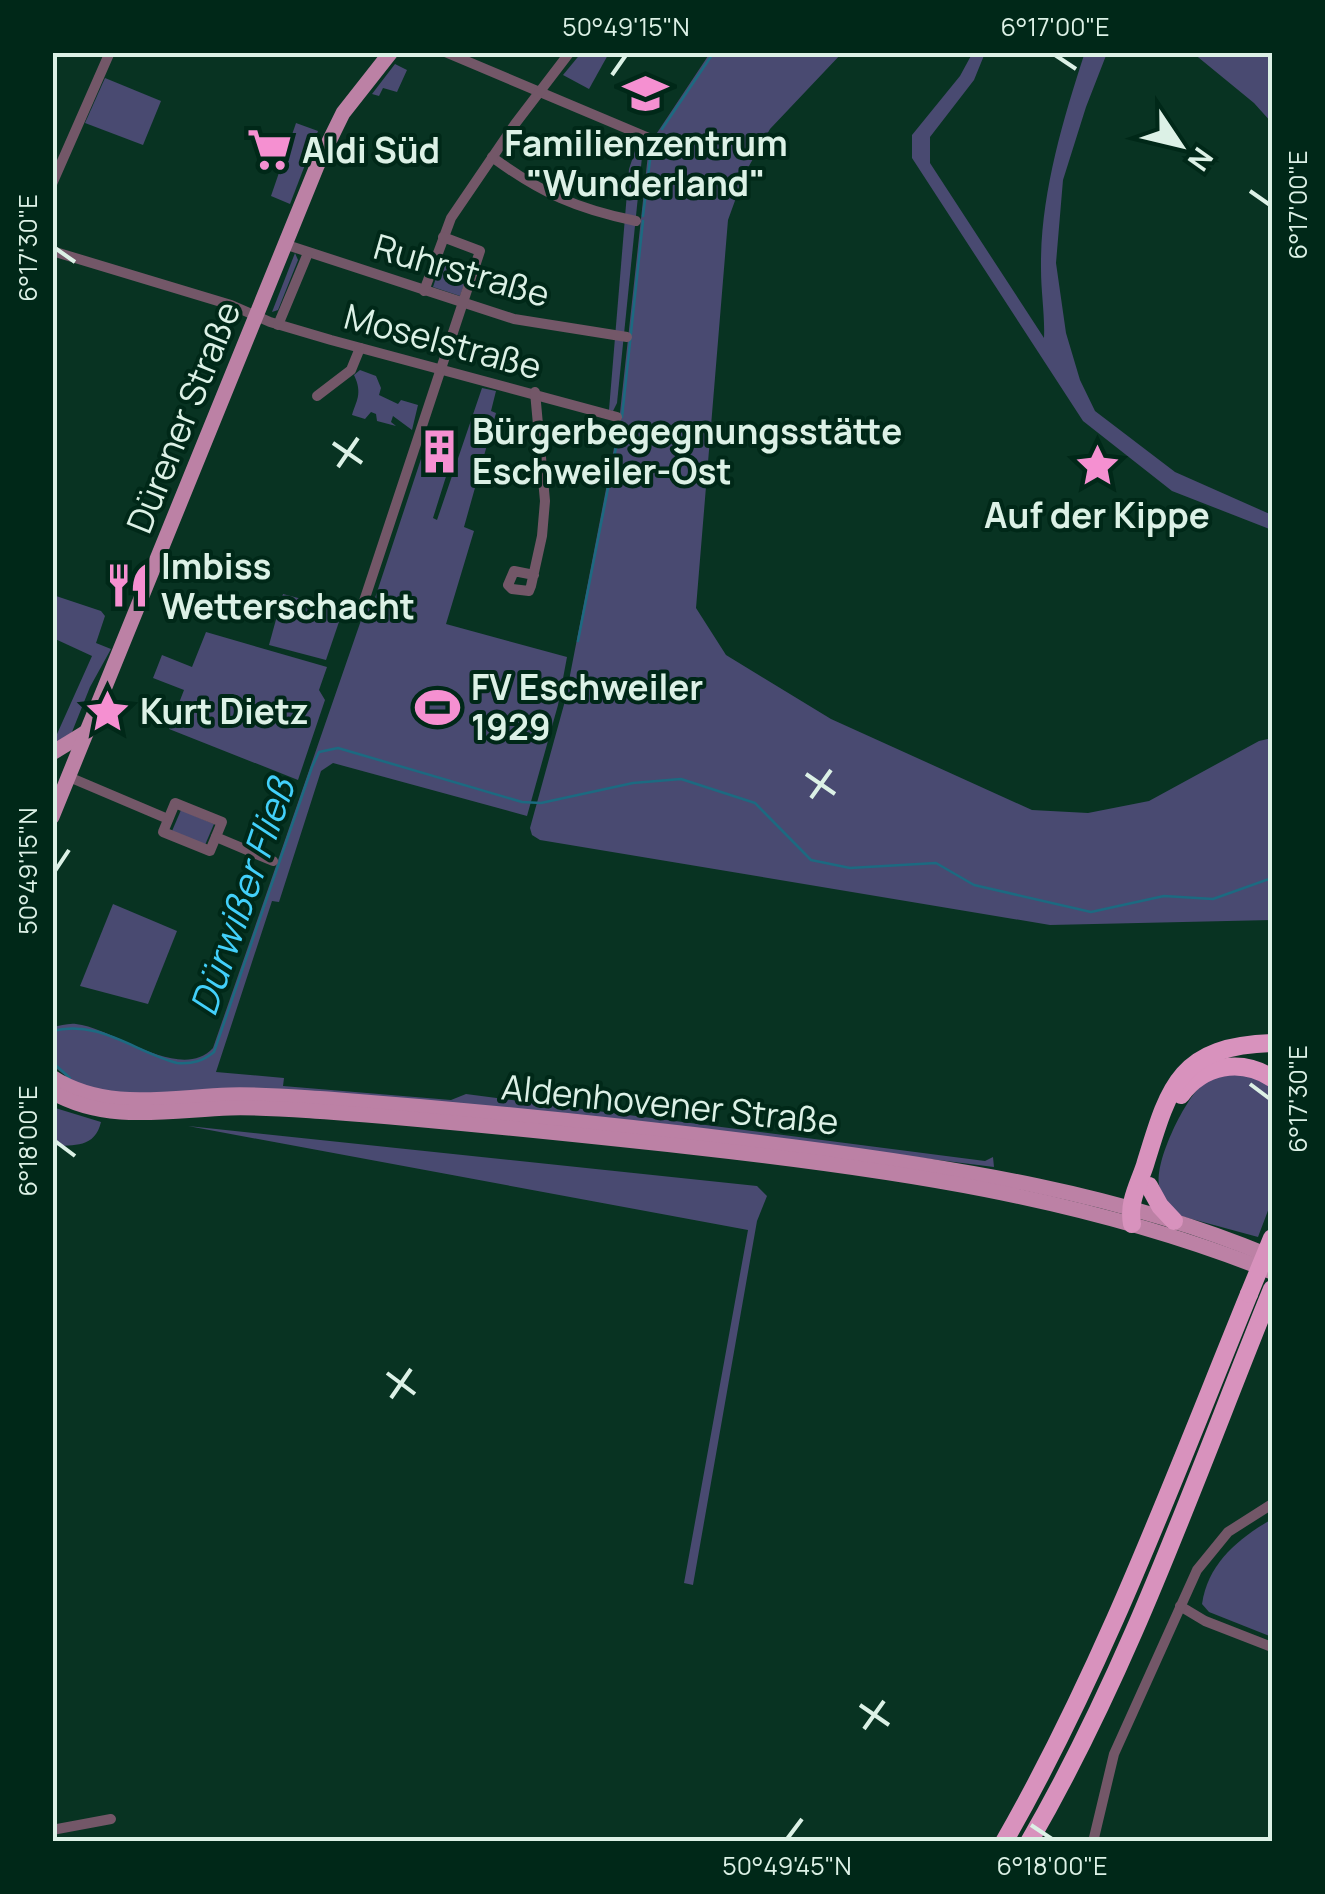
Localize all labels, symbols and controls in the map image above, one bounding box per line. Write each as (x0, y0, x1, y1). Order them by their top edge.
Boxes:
text: 50°49'15"N (562, 9, 690, 44)
text: 6°17'00"E (1001, 9, 1109, 44)
school or university icon: Familienzentrum "Wunderland" (622, 69, 670, 117)
north arrow (1130, 95, 1230, 195)
place label: Familienzentrum "Wunderland" (504, 119, 788, 207)
supermarket icon: Aldi Süd (245, 126, 293, 174)
place label: Aldi Süd (302, 126, 440, 174)
text: N (1180, 141, 1223, 179)
text: 6°17'00"E (1280, 151, 1315, 259)
text: 6°17'30"E (10, 194, 45, 302)
street label: Ruhrstraße (369, 222, 555, 318)
street label: Moselstraße (339, 292, 547, 390)
street label: Dürener Straße (115, 294, 251, 540)
place label: Bürgerbegegnungsstätte Eschweiler-Ost (472, 407, 902, 495)
building icon: Bürgerbegegnungsstätte Eschweiler-Ost (415, 427, 463, 475)
place icon: Auf der Kippe (1073, 441, 1121, 489)
place label: Auf der Kippe (984, 491, 1210, 539)
place label: Imbiss Wetterschacht (161, 542, 415, 630)
restaurant icon: Imbiss Wetterschacht (104, 562, 152, 610)
place label: FV Eschweiler 1929 (471, 663, 703, 751)
sports icon: FV Eschweiler 1929 (414, 683, 462, 731)
place icon: Kurt Dietz (83, 687, 131, 735)
place label: Kurt Dietz (140, 687, 309, 735)
water label: Dürwißer Fließ (176, 769, 306, 1022)
text: 50°49'15"N (10, 807, 45, 935)
text: 6°17'30"E (1280, 1045, 1315, 1153)
street label: Aldenhovener Straße (499, 1062, 841, 1146)
text: 6°18'00"E (10, 1086, 45, 1196)
text: 50°49'45"N (722, 1848, 852, 1883)
text: 6°18'00"E (997, 1848, 1107, 1883)

